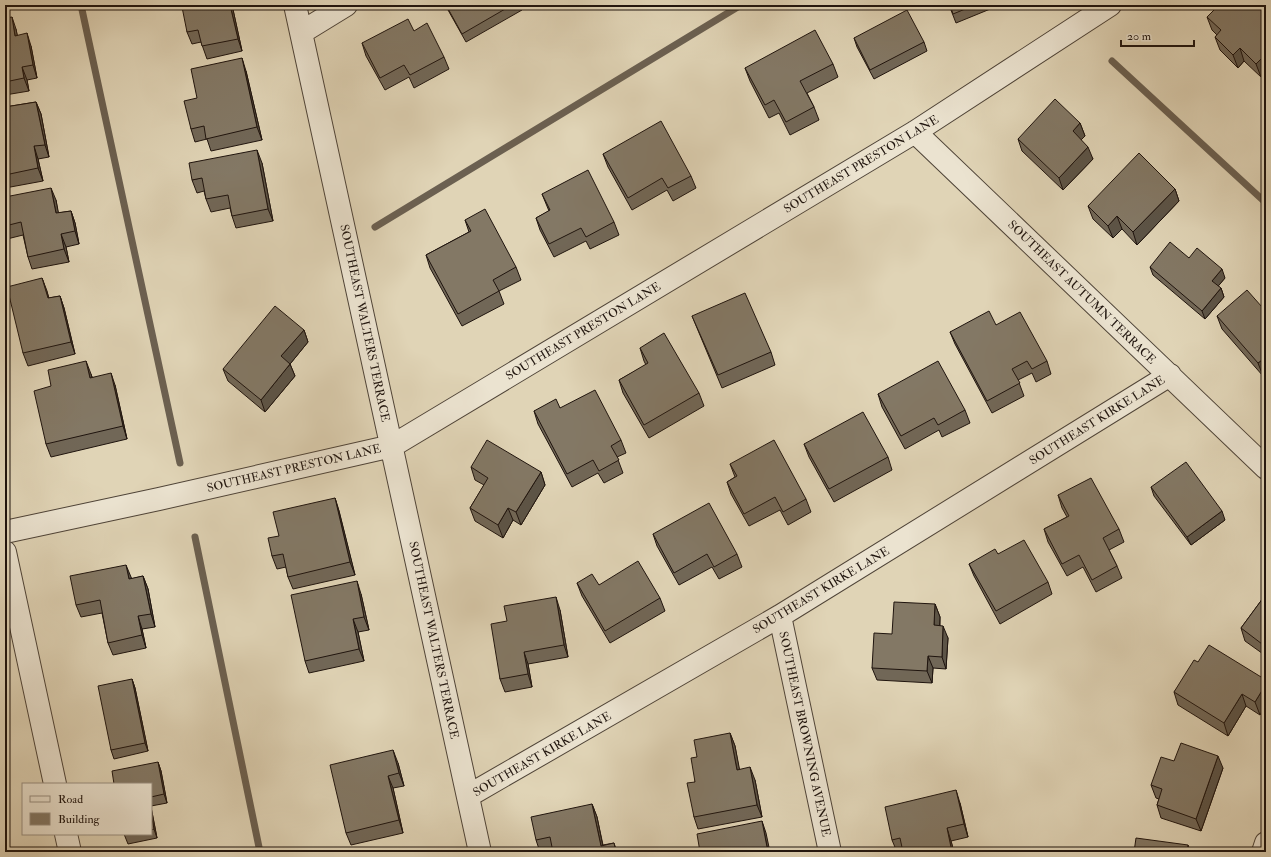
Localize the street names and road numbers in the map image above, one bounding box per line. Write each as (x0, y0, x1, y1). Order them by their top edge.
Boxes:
street label: SOUTHEAST PRESTON LANE (781, 112, 942, 217)
street label: SOUTHEAST AUTUMN TERRACE (1004, 217, 1159, 368)
street label: SOUTHEAST WALTERS TERRACE (336, 223, 393, 424)
street label: SOUTHEAST PRESTON LANE (503, 279, 664, 384)
street label: SOUTHEAST KIRKE LANE (1027, 372, 1168, 468)
street label: SOUTHEAST PRESTON LANE (206, 441, 383, 496)
street label: SOUTHEAST WALTERS TERRACE (405, 540, 462, 741)
street label: SOUTHEAST KIRKE LANE (750, 543, 893, 637)
street label: SOUTHEAST BROWNING AVENUE (775, 630, 834, 838)
street label: SOUTHEAST KIRKE LANE (471, 709, 614, 800)

